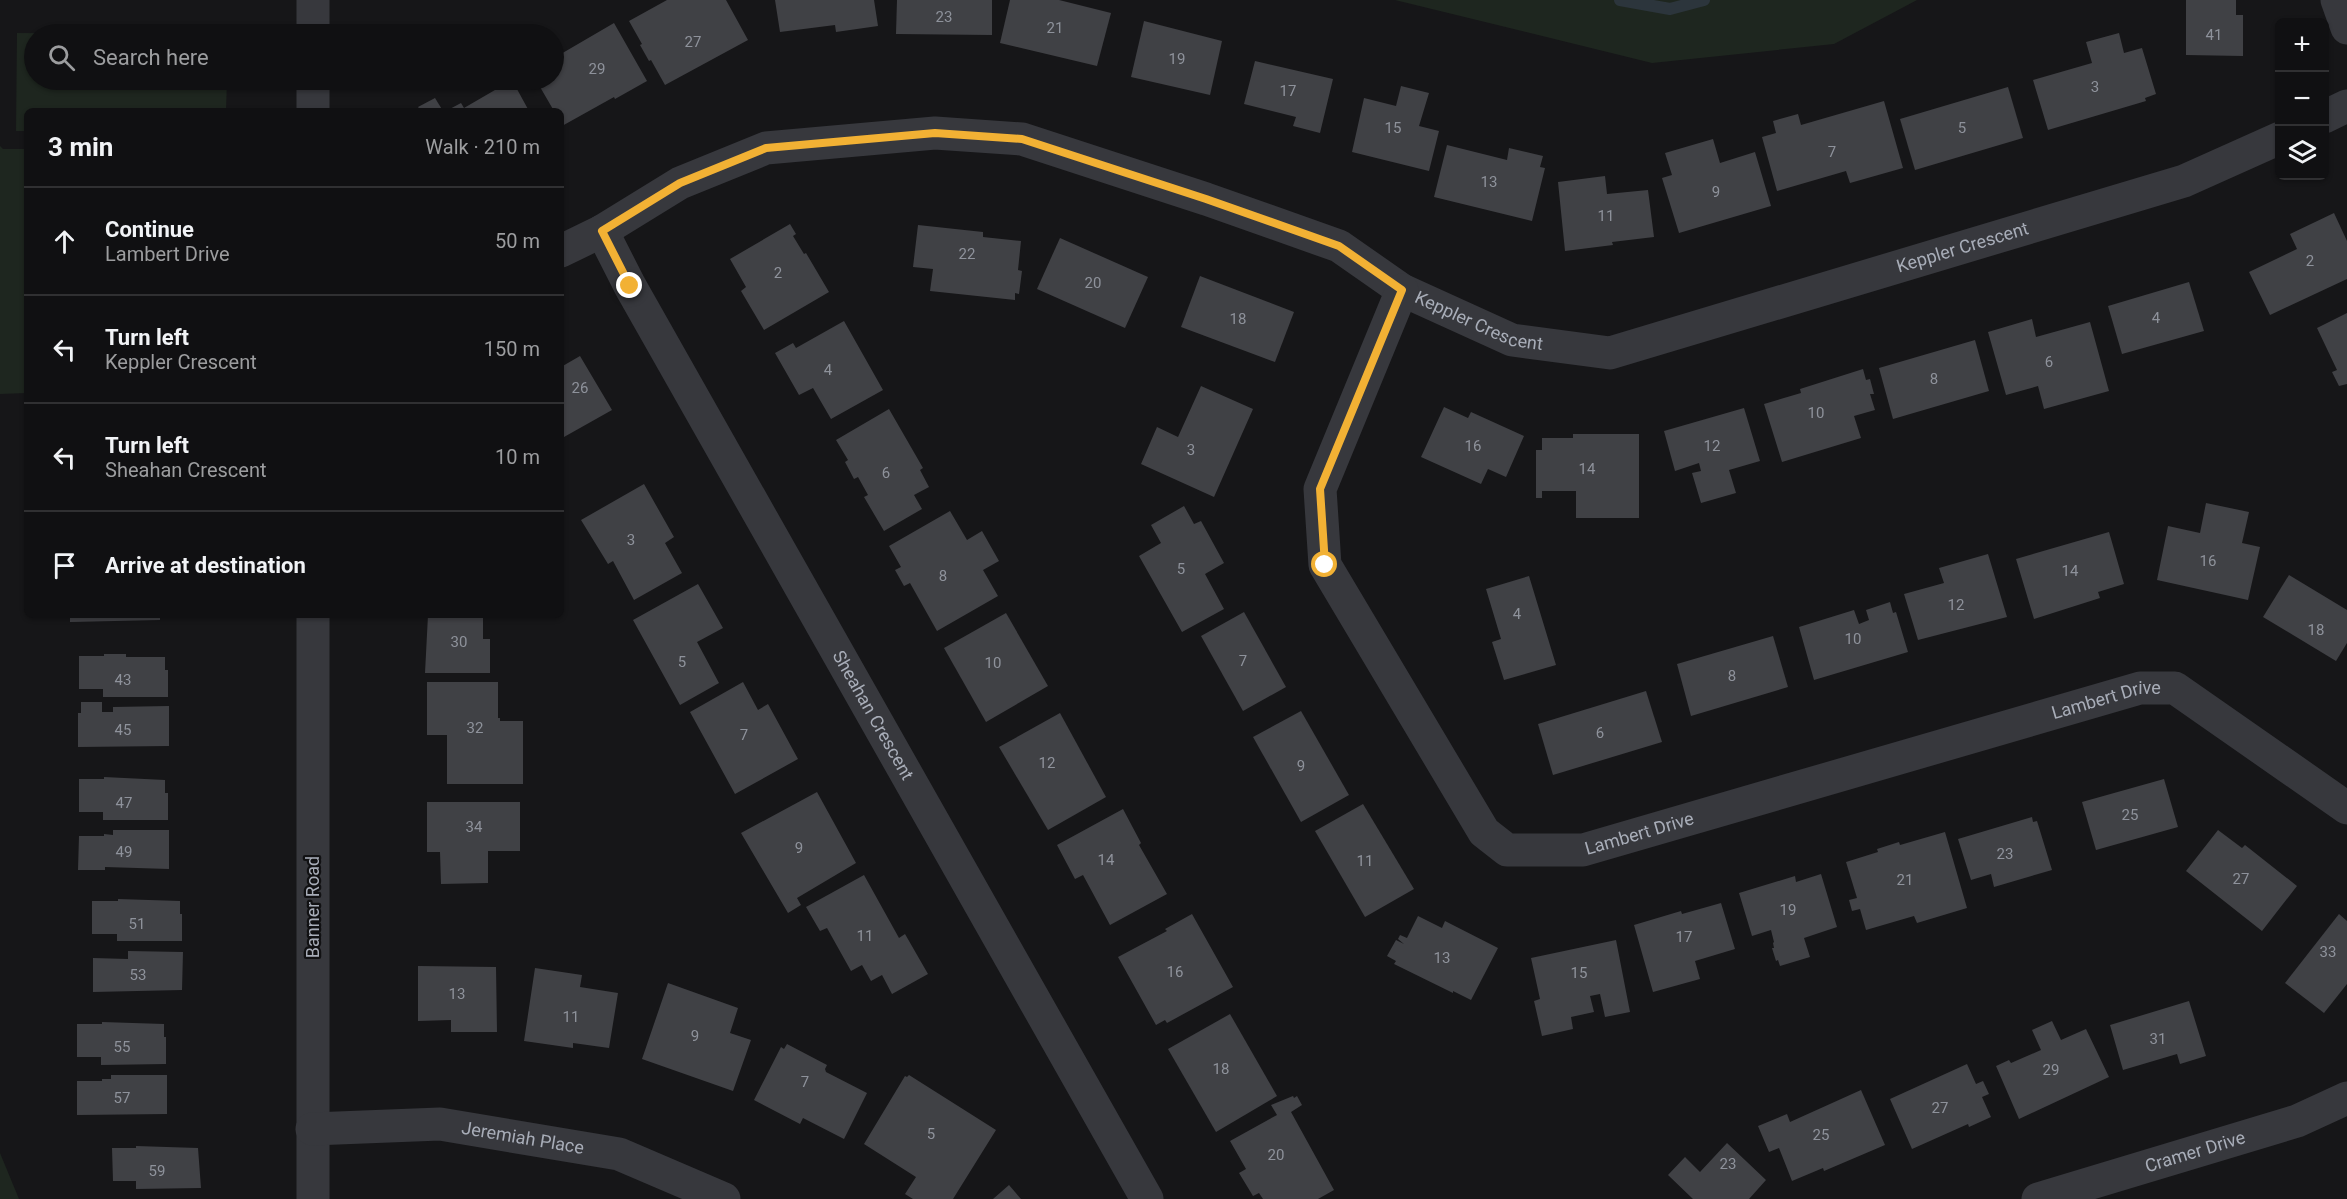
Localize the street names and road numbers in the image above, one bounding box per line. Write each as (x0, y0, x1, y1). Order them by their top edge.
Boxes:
street label: Keppler Crescent (1894, 217, 2031, 277)
street label: Keppler Crescent (1412, 286, 1544, 354)
street label: Sheahan Crescent (829, 647, 919, 784)
street label: Lambert Drive (2049, 677, 2161, 723)
street label: Lambert Drive (1582, 807, 1696, 859)
street label: Banner Road (302, 856, 323, 958)
street label: Jeremiah Place (460, 1117, 586, 1158)
street label: Cramer Drive (2142, 1126, 2248, 1176)

